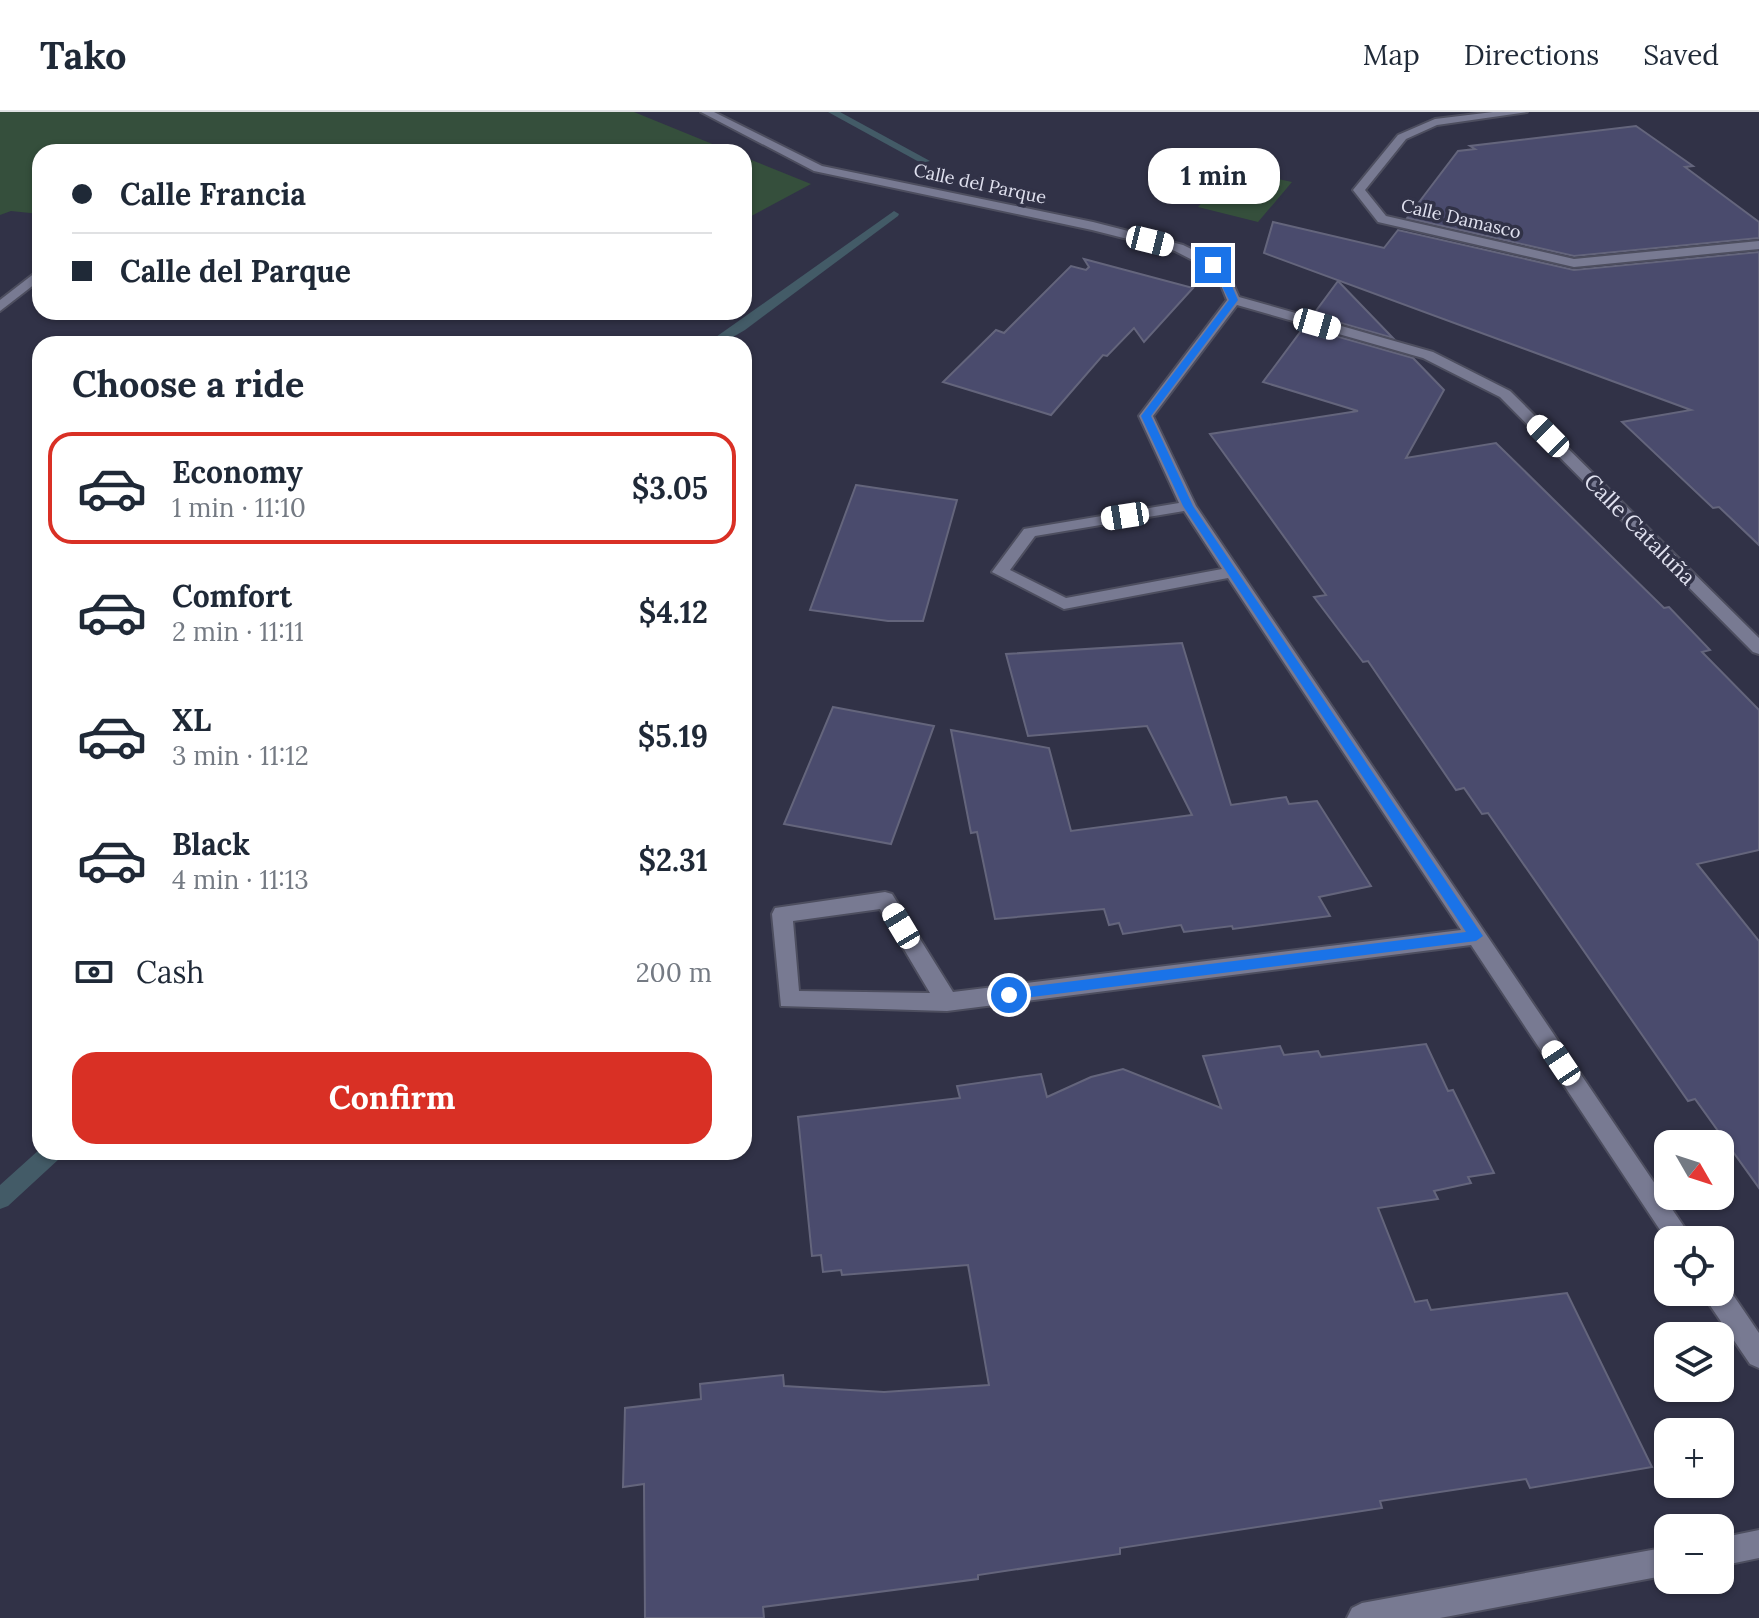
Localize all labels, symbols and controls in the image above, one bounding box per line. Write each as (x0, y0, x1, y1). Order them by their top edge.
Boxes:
text: Tako (40, 31, 127, 79)
text: Map (1363, 37, 1420, 73)
text: Directions (1464, 37, 1599, 73)
text: Saved (1643, 37, 1719, 73)
callout: 1 min (1147, 149, 1279, 205)
street label: Calle del Parque (912, 158, 1049, 209)
text: 1 min (1181, 159, 1247, 192)
text: Calle Francia (120, 175, 306, 213)
street label: Calle Damasco (1399, 194, 1523, 243)
car (1124, 224, 1176, 258)
route end (1195, 247, 1231, 283)
text: Calle del Parque (120, 252, 351, 290)
car (1291, 306, 1343, 342)
text: Choose a ride (72, 361, 304, 407)
car (1523, 411, 1573, 461)
icon: car (76, 452, 148, 524)
text: Economy (172, 453, 303, 491)
street label: Calle Cataluña (1578, 467, 1702, 591)
text: $3.05 (632, 469, 708, 507)
text: 1 min · 11:10 (172, 491, 306, 524)
car (1099, 500, 1151, 532)
icon: car (76, 576, 148, 648)
text: Comfort (172, 577, 292, 615)
text: $4.12 (639, 593, 708, 631)
text: 2 min · 11:11 (172, 615, 304, 648)
icon: car (76, 700, 148, 772)
text: XL (172, 701, 211, 739)
text: $5.19 (638, 717, 708, 755)
text: 3 min · 11:12 (172, 739, 309, 772)
icon: car (76, 824, 148, 896)
text: Black (172, 825, 250, 863)
text: $2.31 (638, 841, 708, 879)
text: 4 min · 11:13 (172, 863, 309, 896)
car (878, 899, 924, 953)
icon: cash (72, 950, 116, 994)
text: Cash (136, 953, 204, 991)
text: 200 m (636, 956, 712, 989)
route start (991, 977, 1027, 1013)
car (1538, 1036, 1584, 1090)
button: Confirm (72, 1052, 712, 1144)
north arrow (1654, 1130, 1734, 1210)
map controls (1654, 1130, 1734, 1594)
button: locate (1654, 1226, 1734, 1306)
button: layers (1654, 1322, 1734, 1402)
button: + (1654, 1418, 1734, 1498)
button: − (1654, 1514, 1734, 1594)

